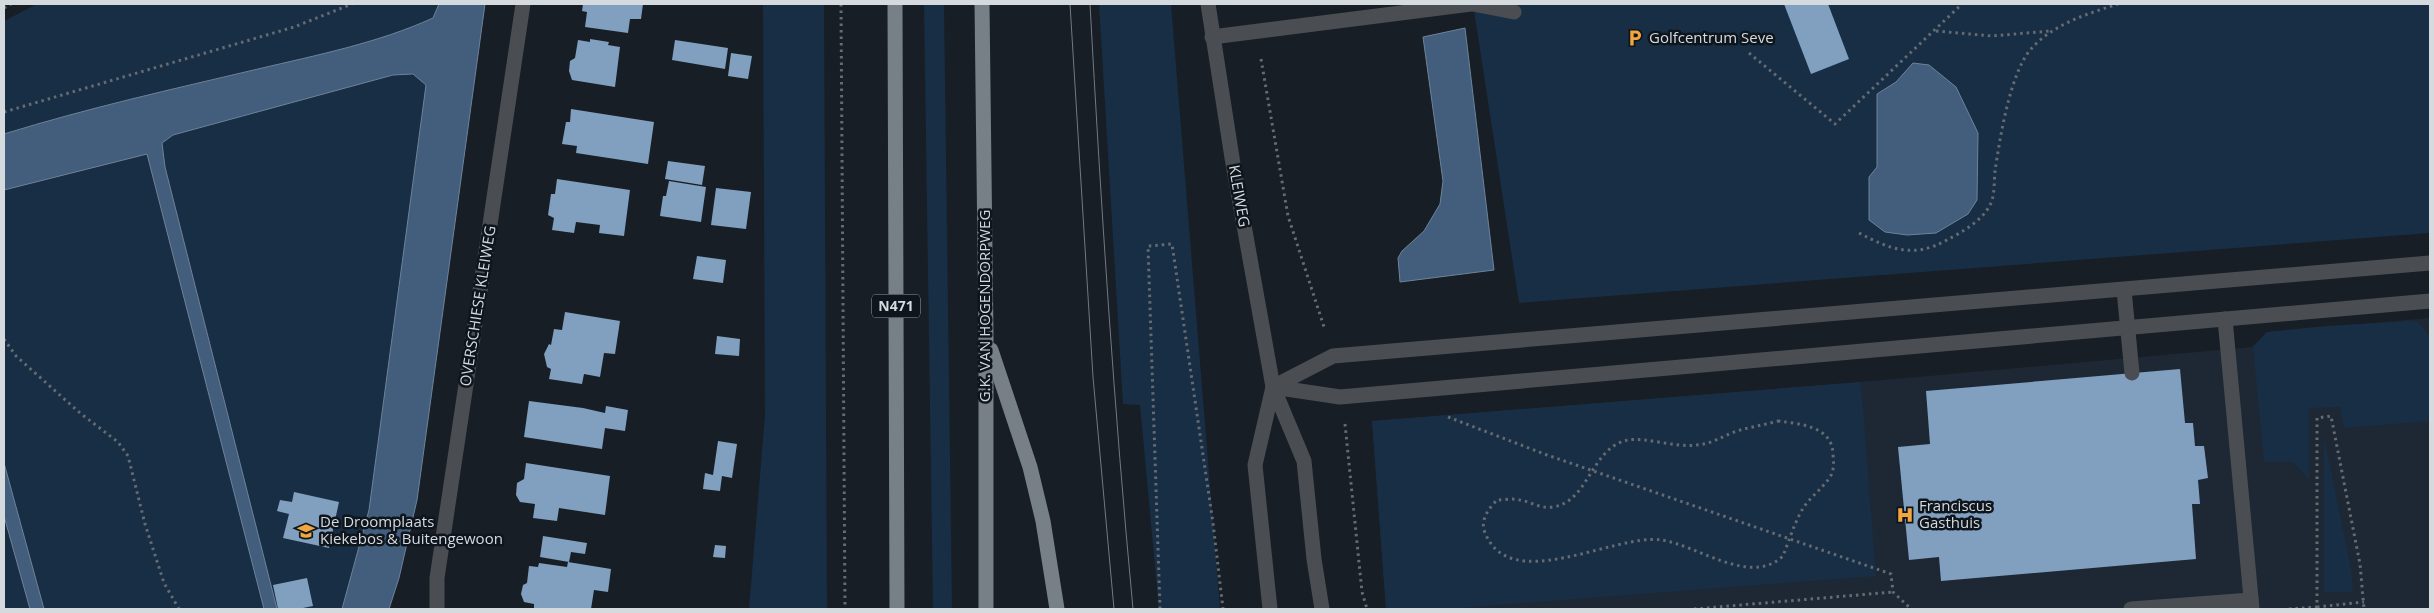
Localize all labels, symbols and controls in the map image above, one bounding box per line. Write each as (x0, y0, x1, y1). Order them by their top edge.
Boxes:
place label: Golfcentrum Seve (1649, 27, 1774, 47)
parking icon: Golfcentrum Seve (1625, 28, 1645, 48)
street label: KLEIWEG (1225, 163, 1255, 228)
street label: G.K. VAN HOGENDORPWEG (974, 210, 994, 402)
street label: OVERSCHIESE KLEIWEG (454, 224, 500, 388)
road number: N471 (872, 294, 920, 318)
place label: Franciscus Gasthuis (1919, 495, 1992, 532)
hospital icon: Franciscus Gasthuis (1895, 505, 1915, 525)
place label: De Droomplaats Kiekebos & Buitengewoon (320, 511, 503, 548)
school or university icon: De Droomplaats Kiekebos & Buitengewoon (296, 521, 316, 541)

